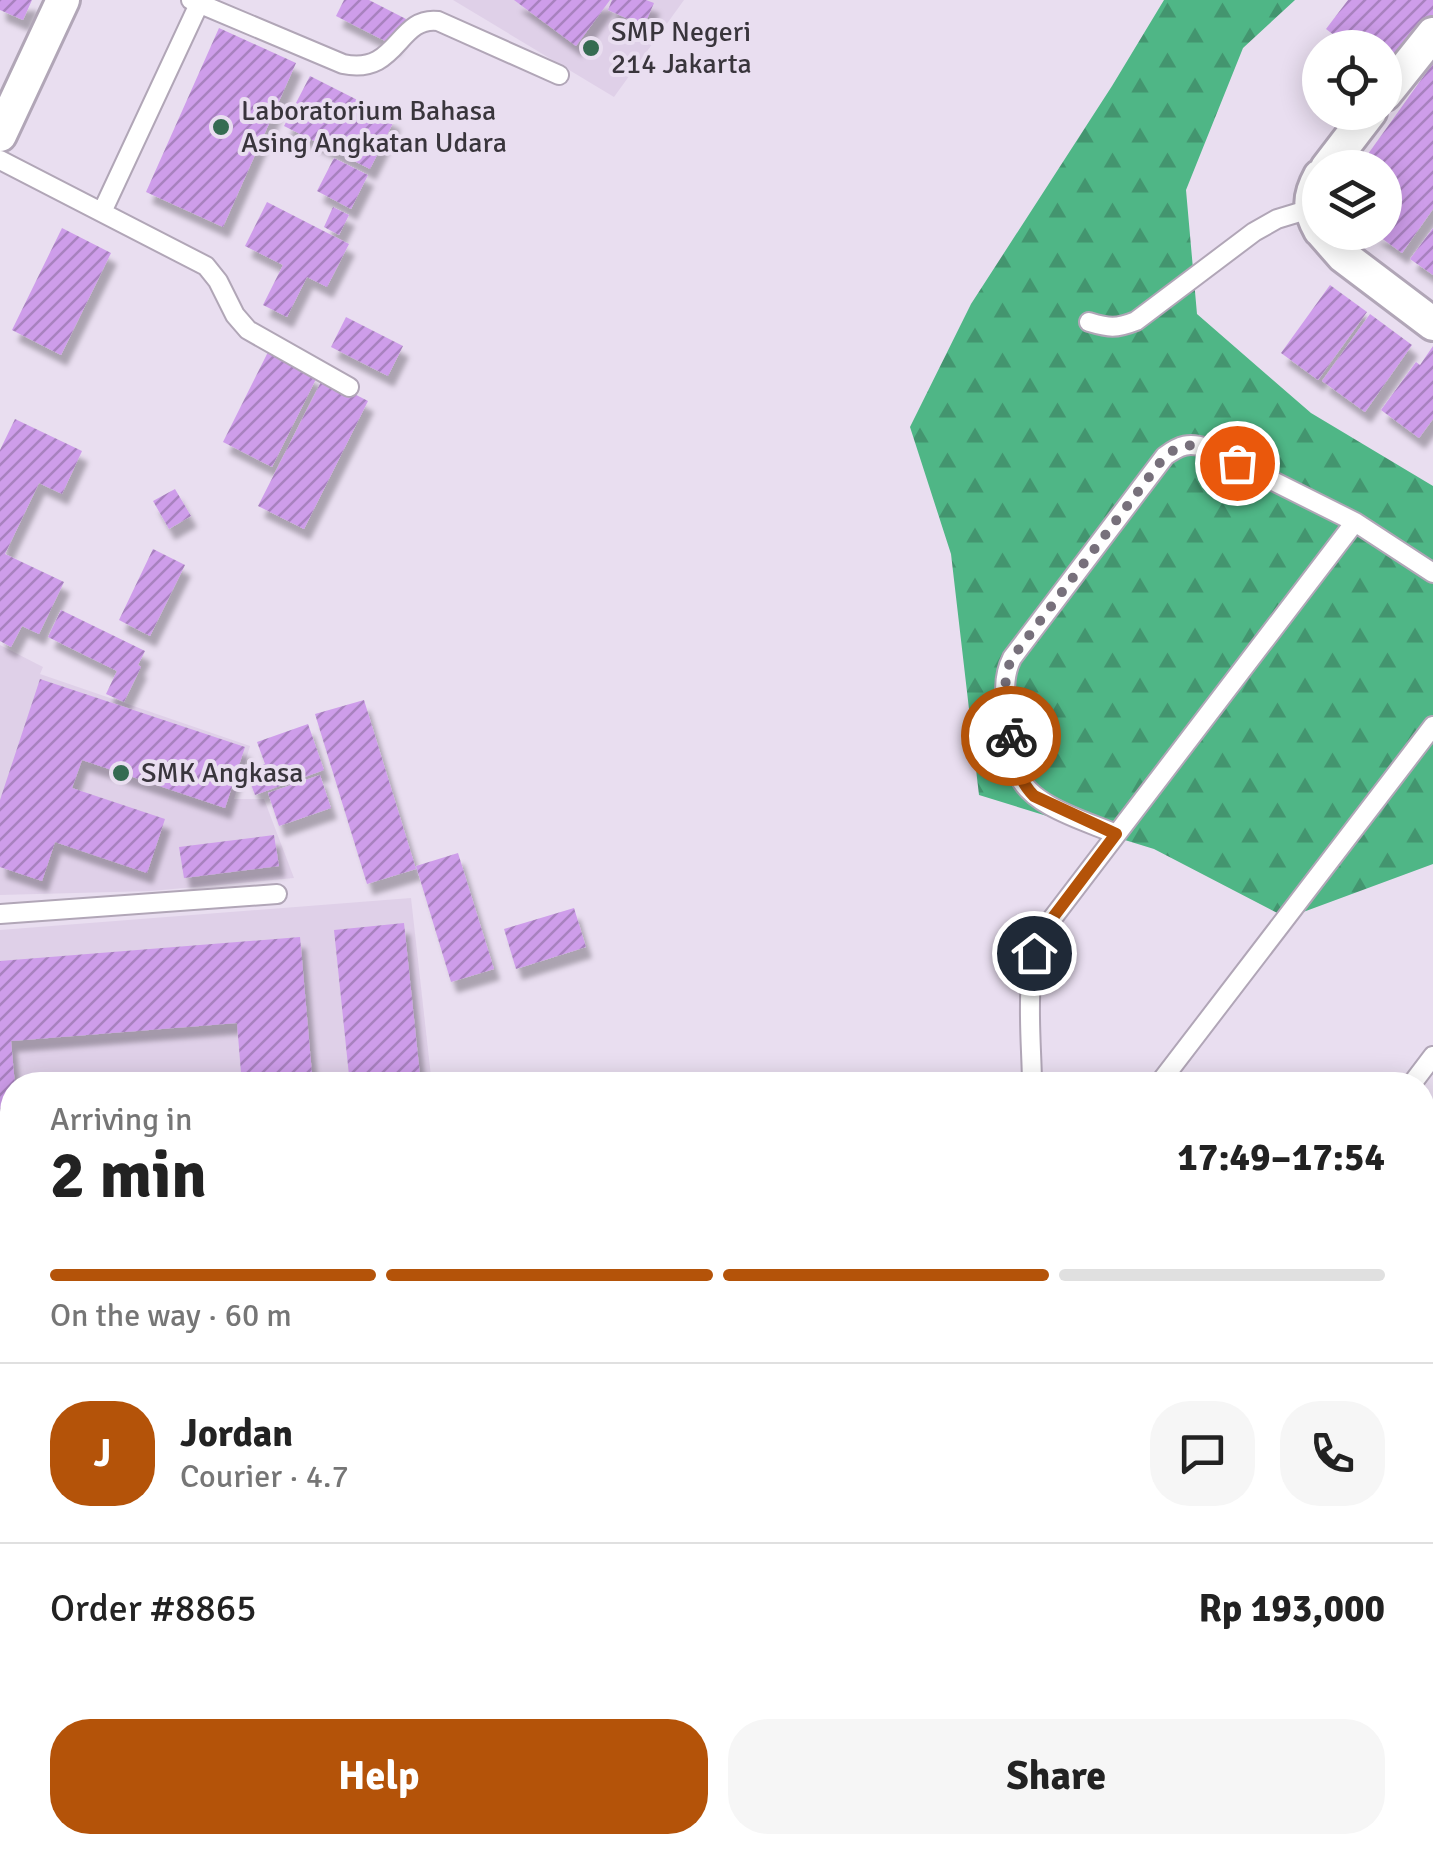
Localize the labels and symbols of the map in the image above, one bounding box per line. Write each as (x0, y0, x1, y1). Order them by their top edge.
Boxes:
place label: SMP Negeri 214 Jakarta (611, 15, 752, 81)
marker: SMP Negeri 214 Jakarta (580, 37, 602, 59)
place label: Laboratorium Bahasa Asing Angkatan Udara (241, 94, 507, 160)
marker: Laboratorium Bahasa Asing Angkatan Udara (210, 116, 232, 138)
pin (1195, 421, 1280, 506)
courier (961, 686, 1061, 786)
place label: SMK Angkasa (141, 756, 304, 790)
marker: SMK Angkasa (110, 762, 132, 784)
pin (992, 911, 1077, 996)

